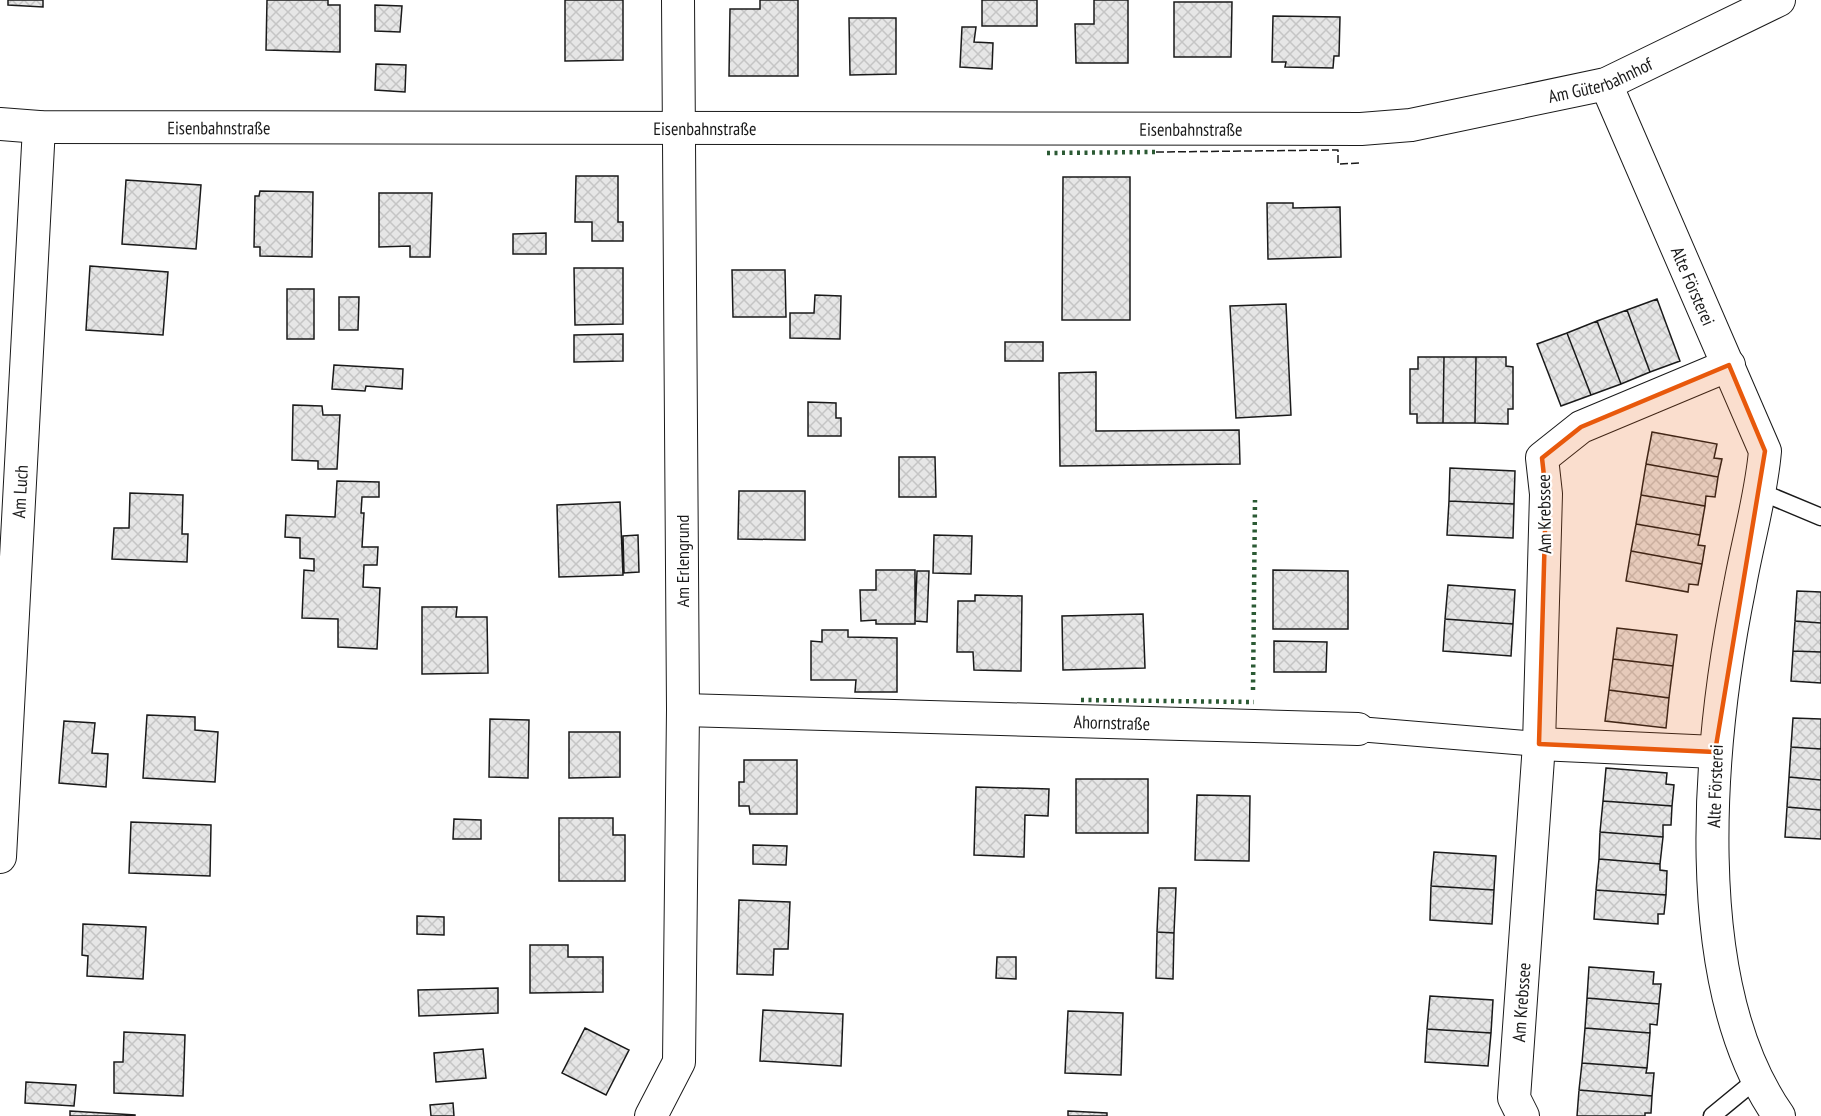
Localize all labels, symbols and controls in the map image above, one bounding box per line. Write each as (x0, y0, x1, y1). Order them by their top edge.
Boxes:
street label: Am Güterbahnhof (1546, 51, 1657, 107)
street label: Eisenbahnstraße (167, 116, 271, 139)
street label: Eisenbahnstraße (653, 116, 757, 140)
street label: Eisenbahnstraße (1139, 117, 1243, 140)
street label: Alte Försterei (1666, 243, 1721, 329)
street label: Am Luch (7, 464, 32, 519)
street label: Am Krebssee (1532, 474, 1556, 554)
street label: Am Erlengrund (671, 515, 694, 607)
street label: Ahornstraße (1073, 709, 1150, 735)
street label: Alte Försterei (1702, 744, 1728, 828)
street label: Am Krebssee (1506, 962, 1535, 1043)

